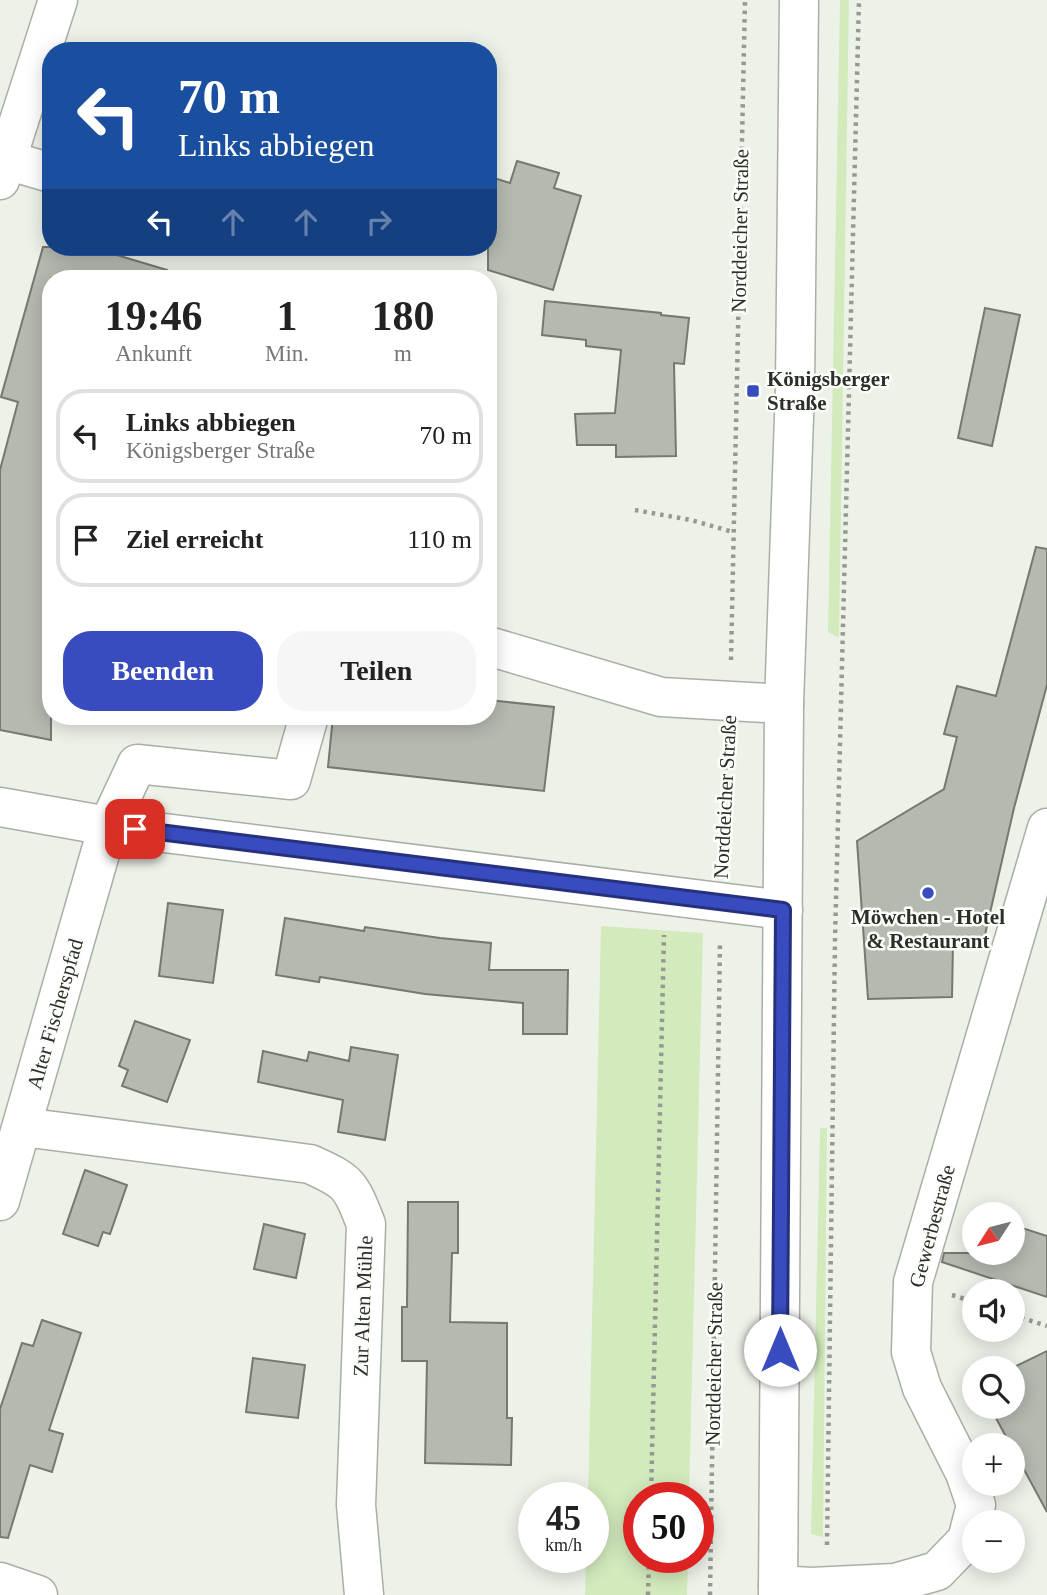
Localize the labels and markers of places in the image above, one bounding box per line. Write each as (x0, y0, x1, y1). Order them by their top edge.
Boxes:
place label: Königsberger Straße (767, 367, 889, 415)
marker: Königsberger Straße (745, 383, 761, 399)
pin (105, 799, 165, 859)
marker: Möwchen - Hotel & Restaurant (920, 885, 936, 901)
place label: Möwchen - Hotel & Restaurant (851, 905, 1005, 953)

